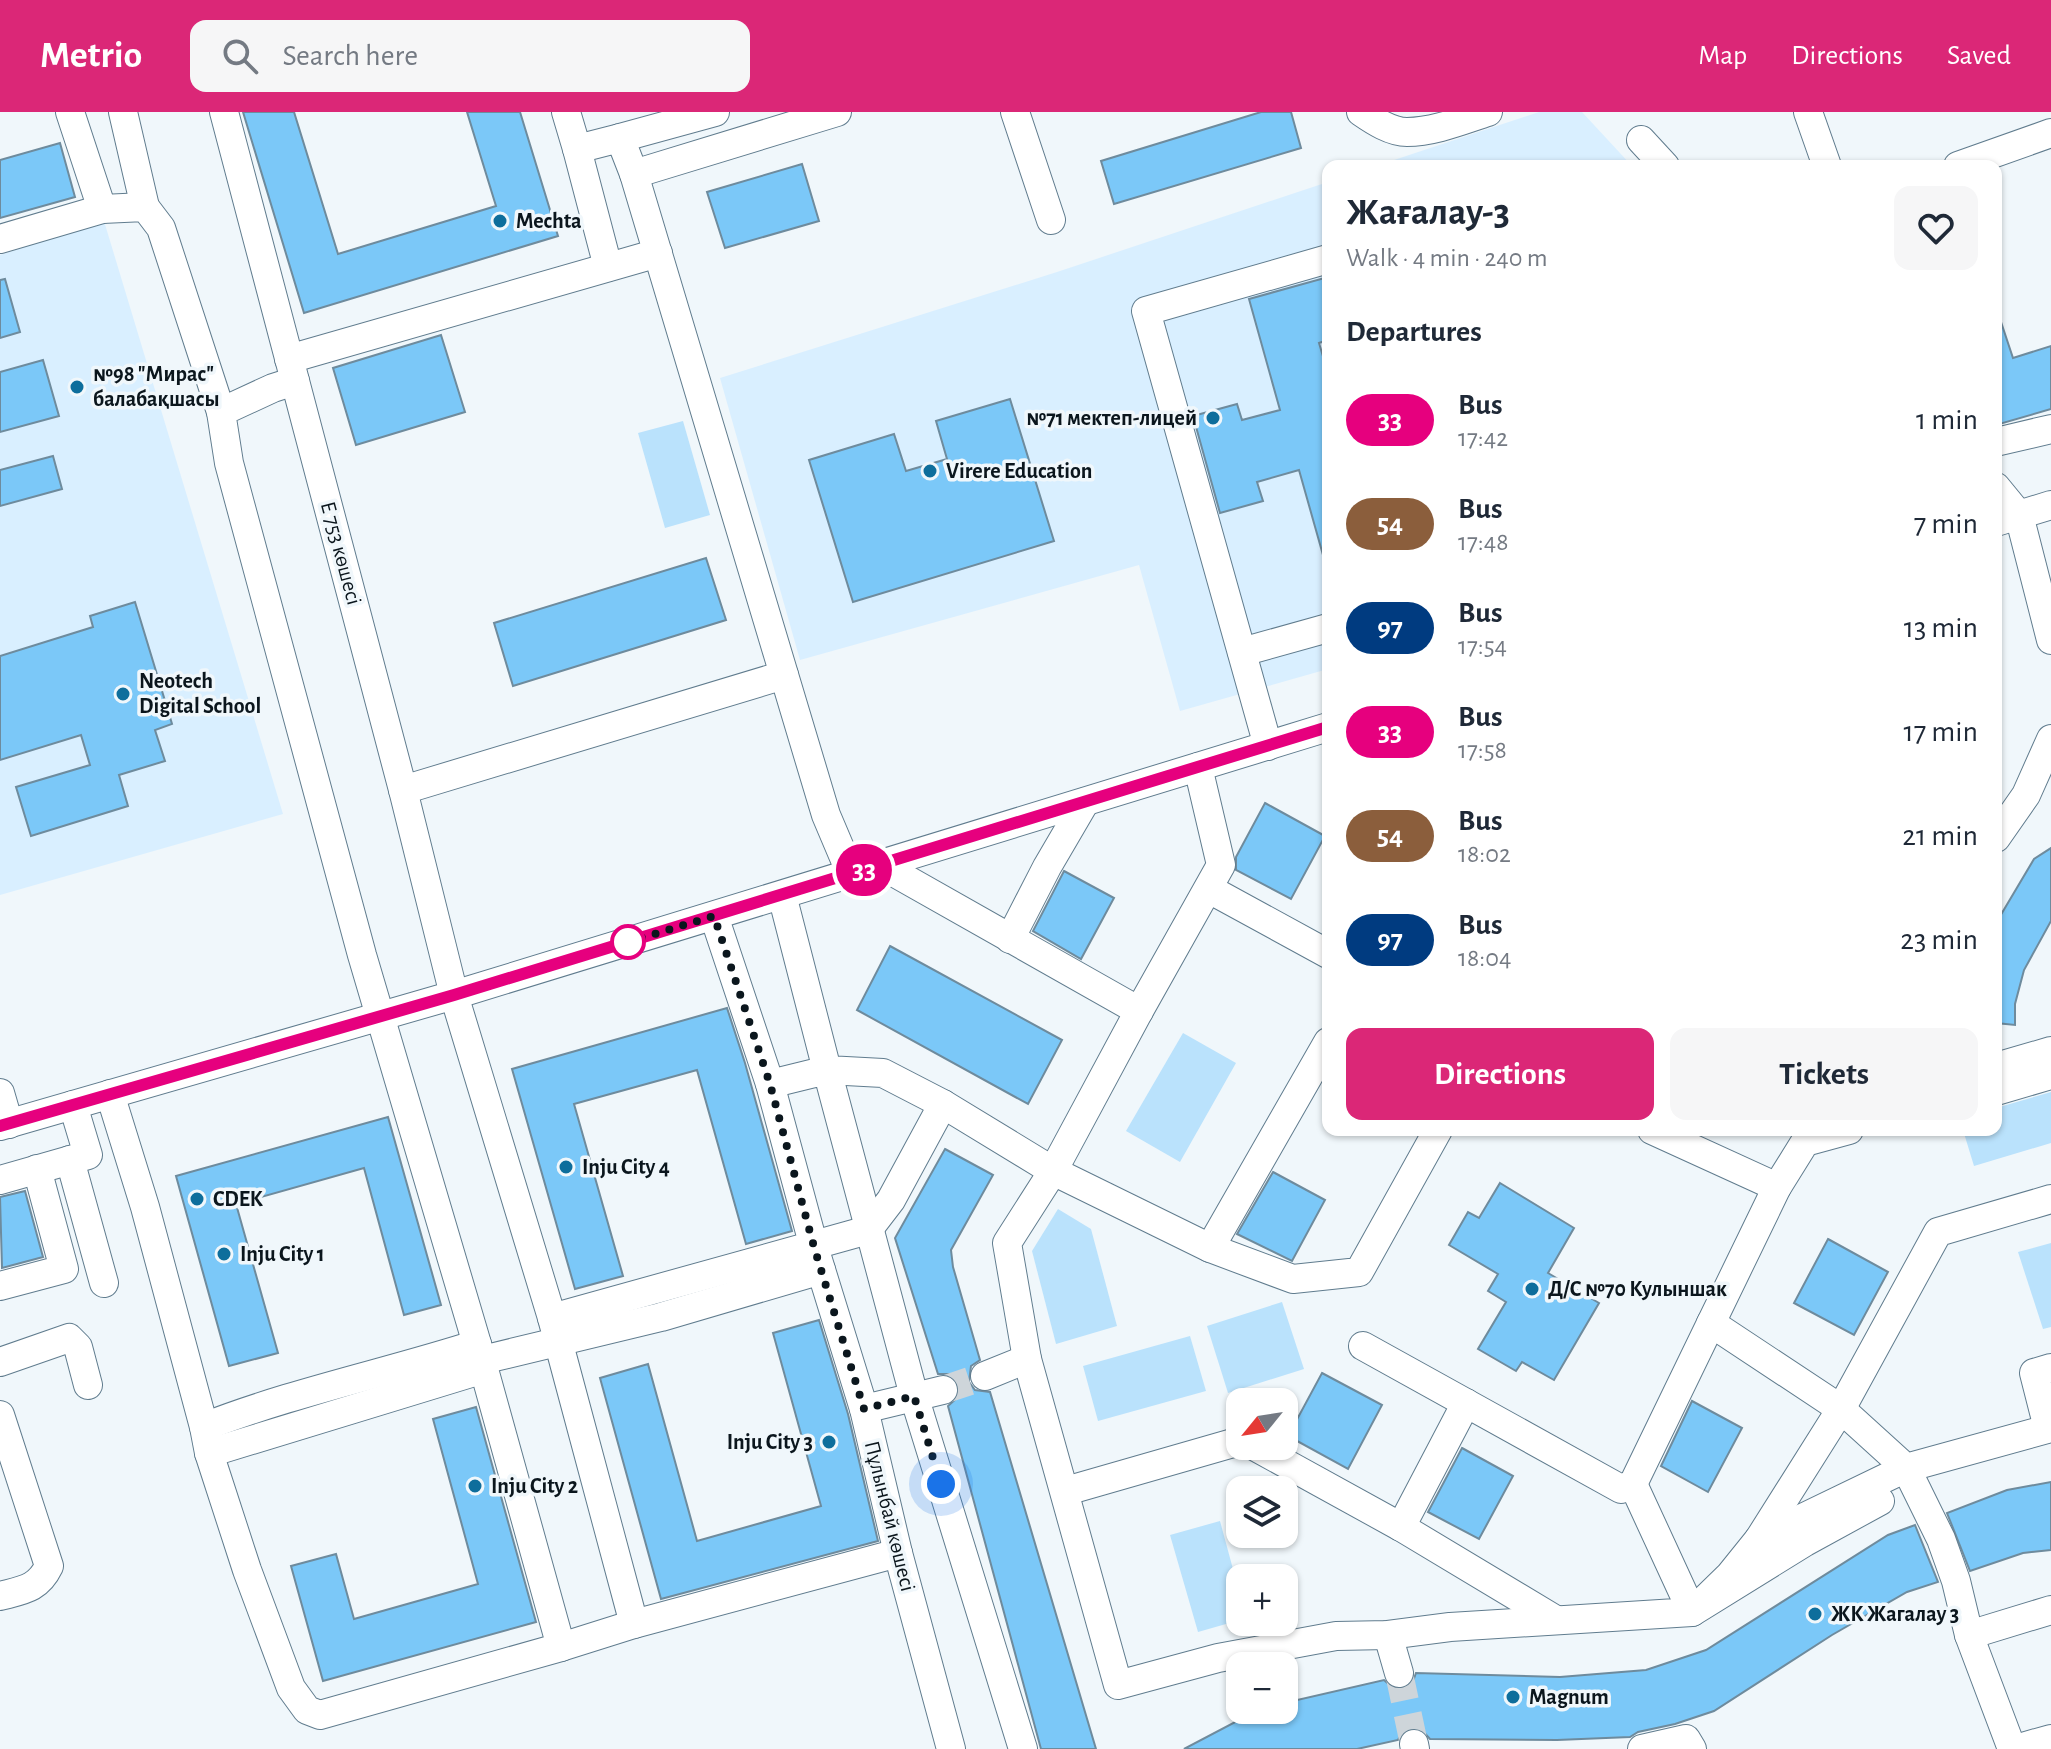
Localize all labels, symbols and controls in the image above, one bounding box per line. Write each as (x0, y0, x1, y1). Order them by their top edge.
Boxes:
search box (190, 20, 750, 92)
icon: search (218, 34, 262, 78)
text: Metrio (40, 37, 142, 75)
text: Search here (282, 41, 418, 71)
text: Map (1698, 42, 1747, 70)
text: Directions (1791, 42, 1903, 70)
text: Saved (1947, 42, 2011, 70)
button: heart (1894, 186, 1978, 270)
text: Жағалау-3 (1346, 194, 1510, 232)
place label: Mechta (516, 210, 582, 232)
marker: Mechta (491, 212, 509, 230)
text: Walk · 4 min · 240 m (1346, 245, 1548, 271)
text: Departures (1346, 317, 1482, 347)
place label: №98 "Мирас" балабақшасы (93, 363, 220, 410)
marker: №98 "Мирас" балабақшасы (68, 378, 86, 396)
text: Bus (1458, 390, 1503, 420)
text: 1 min (1916, 405, 1978, 435)
text: 33 (1378, 406, 1402, 434)
place label: №71 мектеп-лицей (1026, 407, 1197, 429)
marker: №71 мектеп-лицей (1204, 409, 1222, 427)
text: 17:42 (1458, 425, 1508, 451)
place label: Virere Education (946, 460, 1092, 482)
marker: Virere Education (921, 462, 939, 480)
text: Bus (1458, 494, 1503, 524)
street label: Е 753 көшесі (317, 499, 365, 607)
text: 7 min (1914, 509, 1978, 539)
text: 54 (1377, 510, 1403, 538)
text: 17:48 (1458, 529, 1509, 555)
text: Bus (1458, 598, 1503, 628)
text: 13 min (1904, 613, 1978, 643)
text: 97 (1377, 614, 1403, 642)
text: 17:54 (1458, 633, 1507, 659)
place label: Neotech Digital School (139, 670, 261, 717)
marker: Neotech Digital School (114, 685, 132, 703)
text: Bus (1458, 702, 1503, 732)
text: 17 min (1903, 717, 1978, 747)
text: 33 (1378, 718, 1402, 746)
text: 17:58 (1458, 737, 1507, 763)
text: Bus (1458, 806, 1503, 836)
text: 21 min (1902, 821, 1978, 851)
text: 54 (1377, 822, 1403, 850)
text: 18:02 (1458, 841, 1511, 867)
line badge: 33 (828, 844, 900, 896)
text: 33 (852, 856, 876, 884)
text: Bus (1458, 910, 1503, 940)
unlabelled marker (611, 925, 645, 959)
text: 23 min (1900, 925, 1978, 955)
text: 97 (1377, 926, 1403, 954)
text: 18:04 (1458, 945, 1511, 971)
button: Directions (1346, 1028, 1654, 1120)
button: Tickets (1670, 1028, 1978, 1120)
place label: Inju City 4 (582, 1156, 670, 1179)
marker: Inju City 4 (557, 1158, 575, 1176)
place label: CDEK (213, 1188, 264, 1210)
marker: CDEK (188, 1190, 206, 1208)
place label: Inju City 1 (240, 1243, 325, 1266)
marker: Inju City 1 (215, 1245, 233, 1263)
place label: Д/С №70 Кулыншак (1548, 1278, 1727, 1301)
marker: Д/С №70 Кулыншак (1523, 1280, 1541, 1298)
north arrow (1226, 1388, 1298, 1460)
map controls (1226, 1388, 1298, 1724)
place label: Inju City 3 (727, 1431, 813, 1454)
marker: Inju City 3 (820, 1433, 838, 1451)
street label: Пұлынбай көшесі (861, 1438, 919, 1594)
your location (921, 1464, 961, 1504)
place label: Inju City 2 (491, 1475, 578, 1498)
button: layers (1226, 1476, 1298, 1548)
marker: Inju City 2 (466, 1477, 484, 1495)
button: + (1226, 1564, 1298, 1636)
place label: ЖК Жагалау 3 (1831, 1603, 1959, 1626)
marker: ЖК Жагалау 3 (1806, 1605, 1824, 1623)
button: − (1226, 1652, 1298, 1724)
place label: Magnum (1529, 1686, 1609, 1708)
marker: Magnum (1504, 1688, 1522, 1706)

